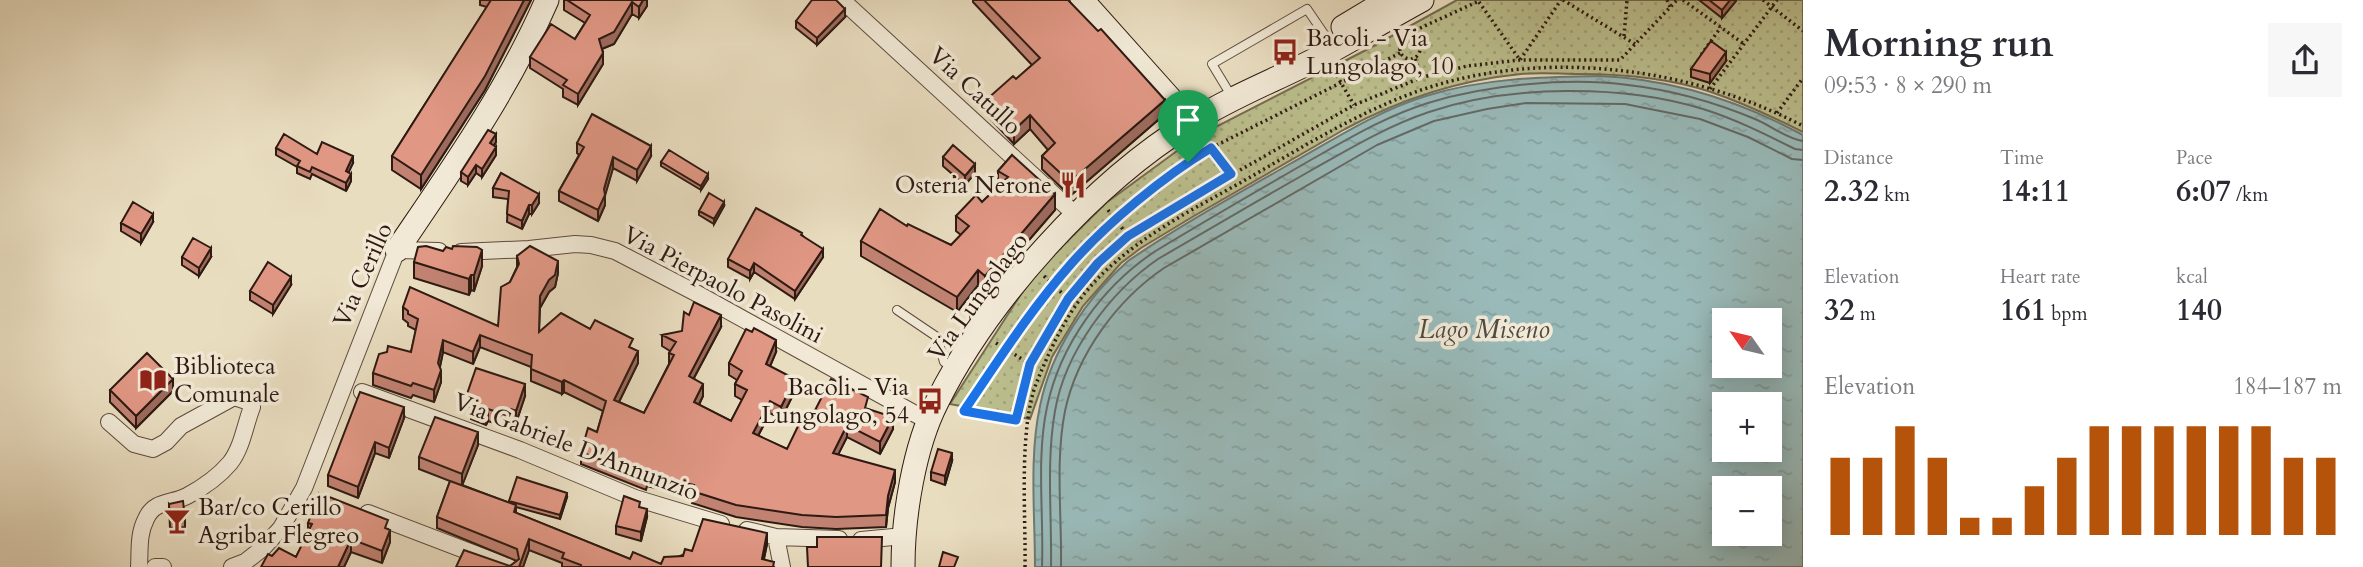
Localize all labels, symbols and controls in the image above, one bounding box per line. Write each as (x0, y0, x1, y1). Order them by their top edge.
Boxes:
text: Morning run (1824, 18, 2054, 70)
place label: Bacoli - Via Lungolago, 10 (1306, 22, 1454, 83)
button: share (2268, 23, 2342, 97)
bus stop icon: Bacoli - Via Lungolago, 10 (1270, 37, 1300, 67)
street label: Via Catullo (921, 39, 1029, 143)
text: 09:53 · 8 × 290 m (1824, 70, 1992, 101)
pin (1158, 90, 1218, 162)
icon: arrive (1169, 101, 1207, 139)
text: Distance (1824, 145, 1893, 171)
text: Time (2000, 145, 2044, 171)
text: Pace (2176, 145, 2213, 171)
place label: Osteria Nerone (895, 169, 1052, 202)
restaurant icon: Osteria Nerone (1058, 170, 1088, 200)
text: 2.32 (1824, 171, 1879, 212)
text: 14:11 (2000, 171, 2070, 212)
text: 6:07 (2176, 171, 2231, 212)
text: km (1879, 182, 1910, 208)
text: /km (2231, 182, 2268, 208)
street label: Via Cerillo (325, 217, 401, 332)
street label: Via Pierpaolo Pasolini (617, 218, 829, 352)
street label: Via Lungolago (920, 226, 1036, 368)
text: Elevation (1824, 264, 1899, 290)
text: Heart rate (2000, 264, 2081, 290)
text: kcal (2176, 264, 2208, 290)
text: 32 (1824, 290, 1855, 331)
text: 161 (2000, 290, 2046, 331)
text: 140 (2176, 290, 2222, 331)
text: m (1855, 301, 1876, 327)
text: bpm (2046, 301, 2088, 327)
north arrow (1712, 308, 1782, 378)
map controls (1712, 308, 1782, 546)
water label: Lago Miseno (1418, 312, 1550, 347)
place label: Biblioteca Comunale (174, 350, 280, 411)
library icon: Biblioteca Comunale (138, 365, 168, 395)
place label: Bacoli - Via Lungolago, 54 (761, 371, 910, 432)
text: Elevation (1824, 371, 1915, 402)
text: 184–187 m (2233, 371, 2342, 402)
street label: Via Gabriele D'Annunzio (449, 385, 703, 509)
bus stop icon: Bacoli - Via Lungolago, 54 (915, 386, 945, 416)
button: + (1712, 392, 1782, 462)
button: − (1712, 476, 1782, 546)
place label: Bar/co Cerillo Agribar Flegreo (198, 491, 359, 552)
bar icon: Bar/co Cerillo Agribar Flegreo (162, 506, 192, 536)

